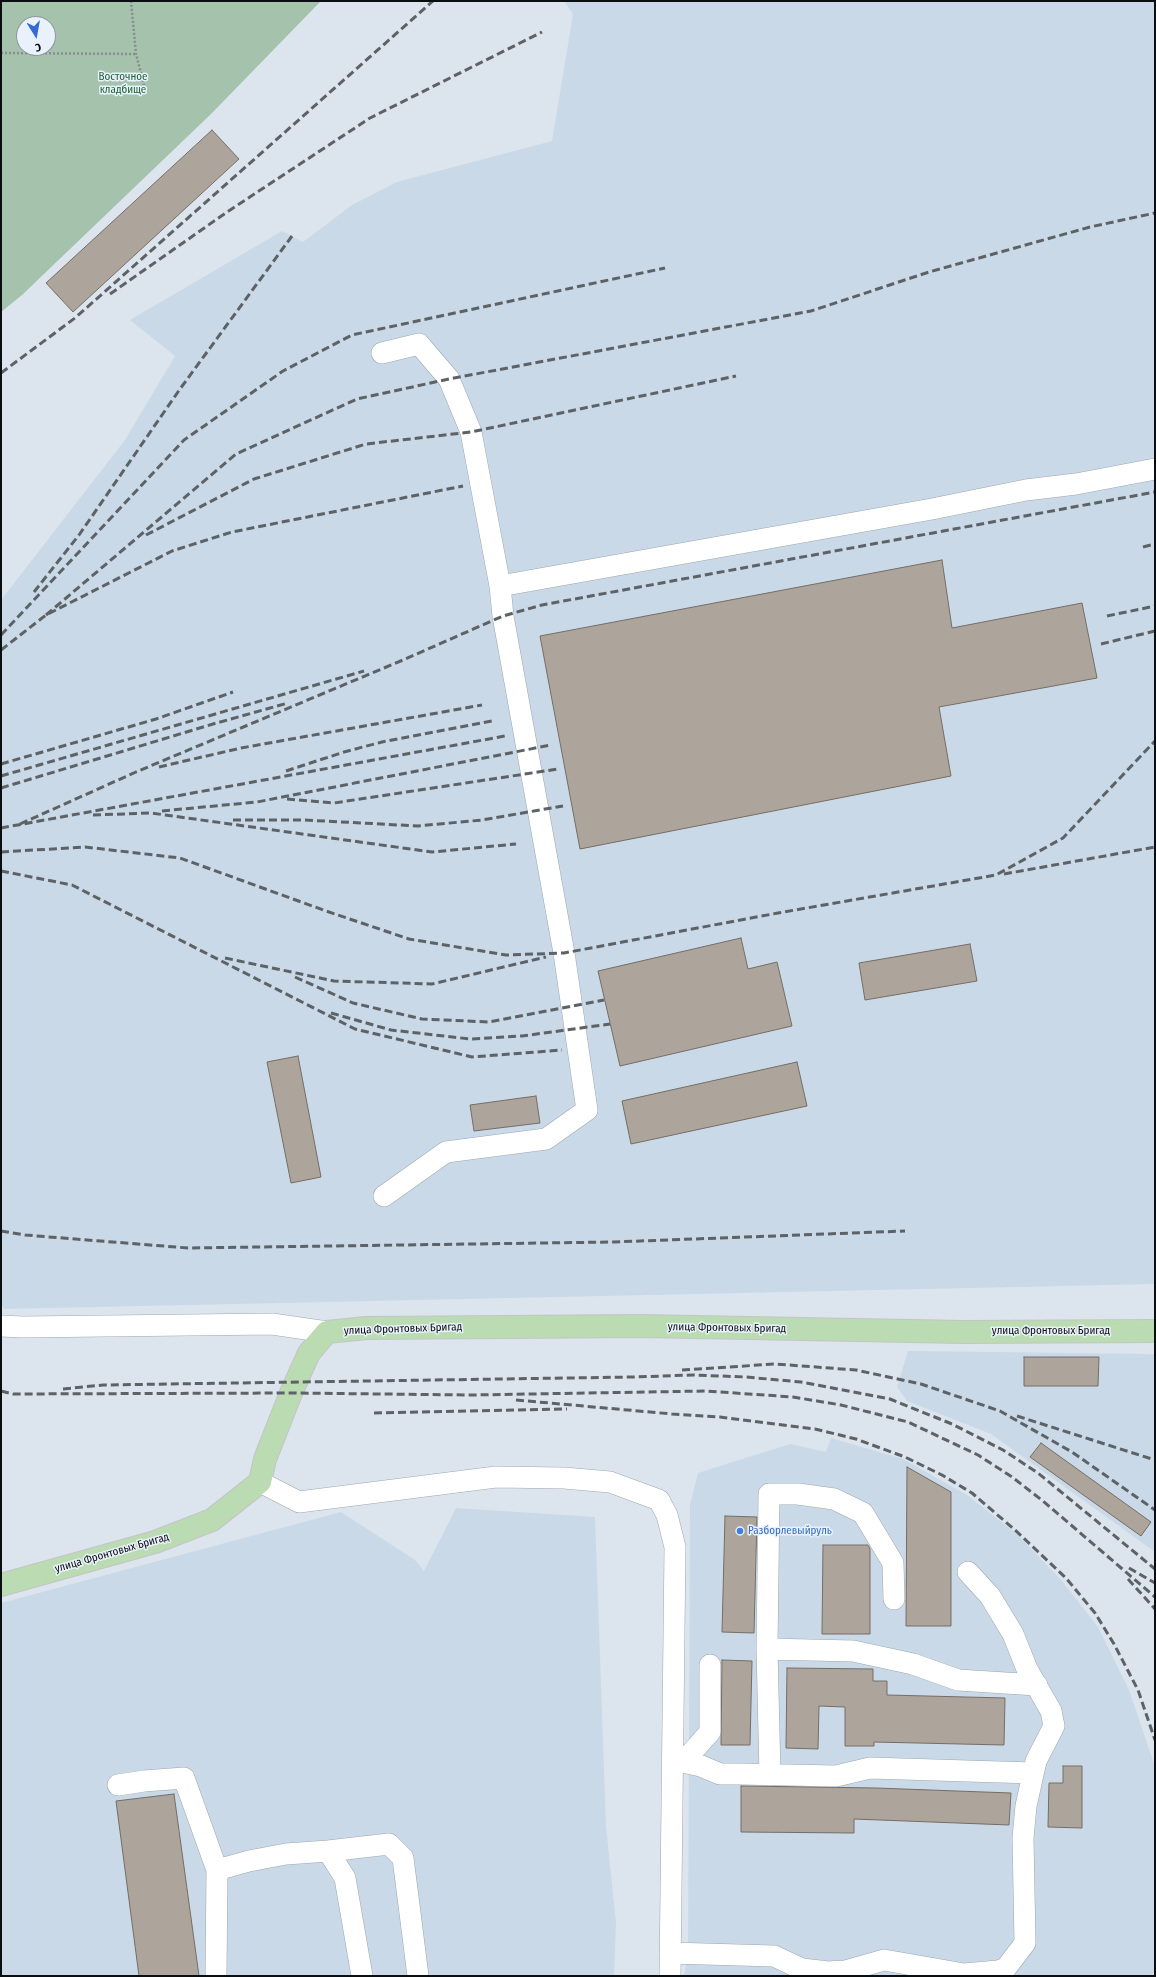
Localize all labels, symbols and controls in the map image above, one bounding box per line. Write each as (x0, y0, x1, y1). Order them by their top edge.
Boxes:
north arrow (16, 16, 56, 56)
text: С (34, 40, 42, 54)
park label: Восточное кладбище (98, 70, 148, 96)
street label: улица Фронтовых Бригад (344, 1320, 462, 1338)
street label: улица Фронтовых Бригад (668, 1320, 786, 1336)
street label: улица Фронтовых Бригад (992, 1324, 1110, 1338)
place label: Разборлевыйруль (748, 1524, 832, 1538)
marker: Разборлевыйруль (735, 1526, 745, 1536)
street label: улица Фронтовых Бригад (53, 1530, 171, 1576)

